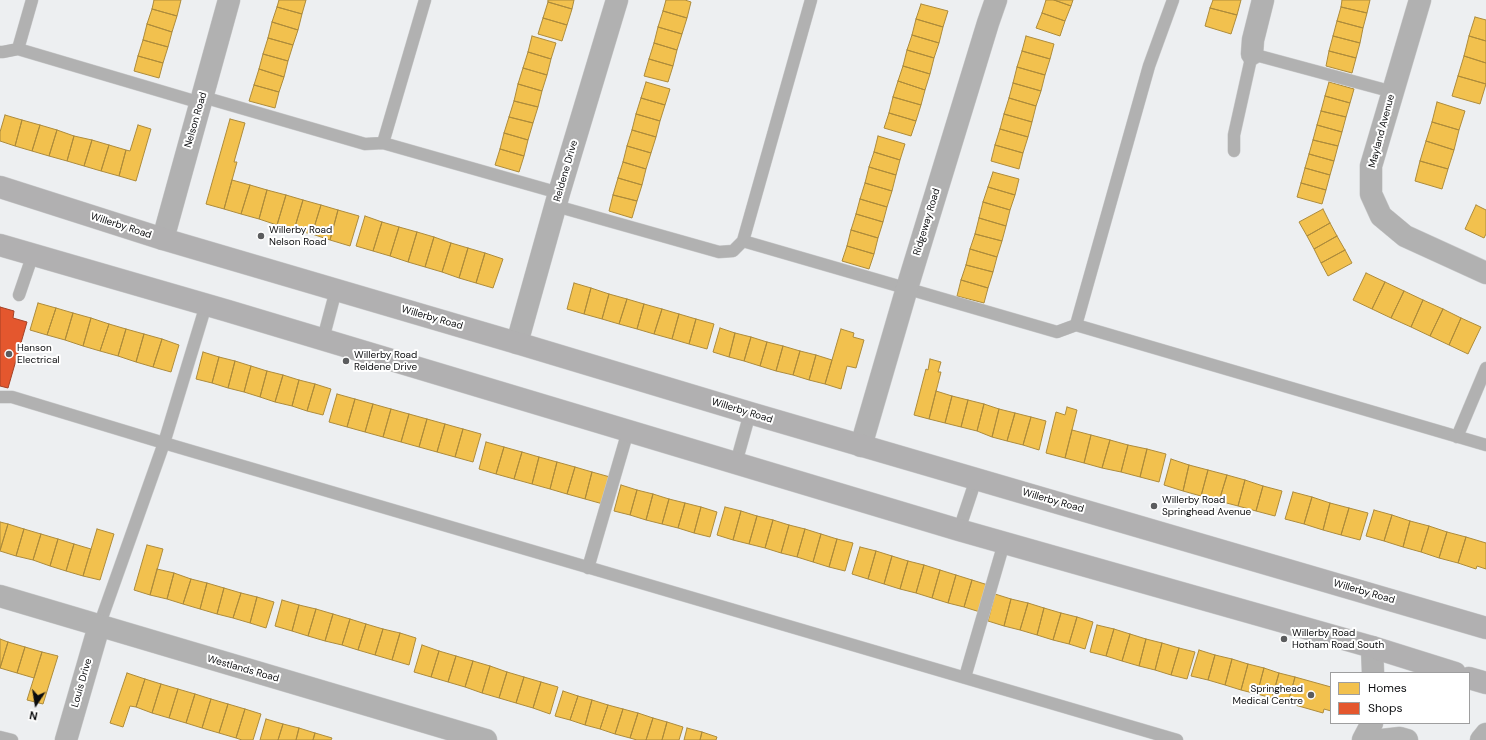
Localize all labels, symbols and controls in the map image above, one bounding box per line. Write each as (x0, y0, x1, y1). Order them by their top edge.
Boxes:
street label: Nelson Road (182, 91, 210, 149)
street label: Mayland Avenue (1366, 93, 1398, 169)
street label: Reldene Drive (552, 139, 580, 203)
street label: Ridgeway Road (911, 187, 943, 257)
street label: Willerby Road (89, 211, 153, 241)
place label: Willerby Road Nelson Road (269, 224, 332, 248)
marker: Willerby Road Nelson Road (256, 231, 266, 241)
street label: Willerby Road (400, 304, 464, 332)
place label: Hanson Electrical (17, 342, 60, 366)
marker: Hanson Electrical (4, 349, 14, 359)
place label: Willerby Road Reldene Drive (354, 349, 417, 372)
marker: Willerby Road Reldene Drive (341, 356, 351, 366)
street label: Willerby Road (710, 396, 774, 426)
street label: Willerby Road (1021, 487, 1085, 515)
place label: Willerby Road Springhead Avenue (1162, 494, 1251, 518)
marker: Willerby Road Springhead Avenue (1149, 501, 1159, 511)
street label: Willerby Road (1332, 578, 1396, 606)
place label: Willerby Road Hotham Road South (1292, 627, 1384, 650)
marker: Willerby Road Hotham Road South (1279, 634, 1289, 644)
street label: Westlands Road (206, 653, 280, 685)
street label: Louis Drive (69, 657, 95, 709)
legend (1330, 672, 1470, 724)
text: Homes (1368, 680, 1407, 696)
place label: Springhead Medical Centre (1232, 683, 1303, 706)
north arrow (16, 684, 56, 724)
marker: Springhead Medical Centre (1306, 690, 1316, 700)
text: Shops (1368, 700, 1403, 716)
text: N (28, 708, 39, 723)

